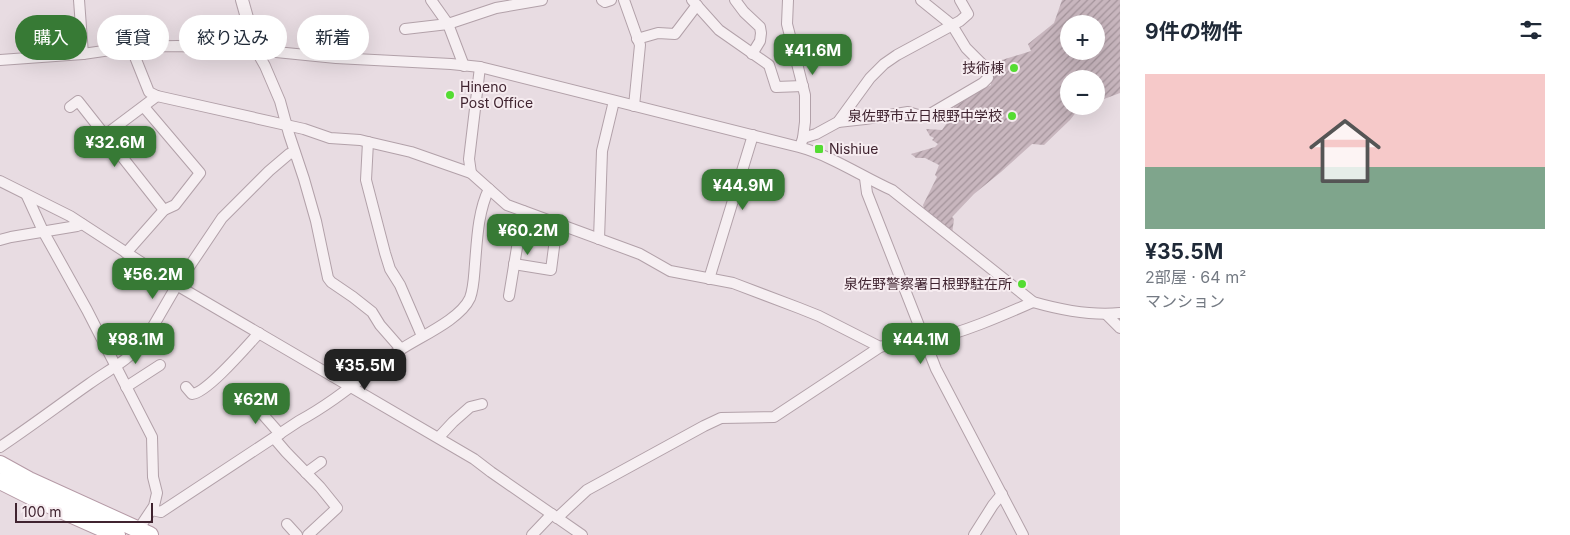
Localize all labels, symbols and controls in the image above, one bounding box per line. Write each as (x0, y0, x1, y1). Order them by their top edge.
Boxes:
chip: 購入 (15, 15, 87, 60)
chip: 賃貸 (97, 15, 169, 60)
chip: 絞り込み (179, 15, 287, 60)
chip: 新着 (297, 15, 369, 60)
map controls (1060, 15, 1105, 115)
button: + (1060, 15, 1105, 60)
icon: filters (1517, 16, 1545, 44)
text: 9件の物件 (1145, 19, 1243, 44)
pin: ¥41.6M (772, 34, 854, 76)
text: ¥41.6M (785, 40, 841, 60)
place label: 技術棟 (962, 59, 1004, 76)
marker: 技術棟 (1008, 62, 1020, 74)
button: − (1060, 70, 1105, 115)
place label: Hineno Post Office (460, 78, 533, 111)
marker: Hineno Post Office (444, 89, 456, 101)
icon: home (1300, 106, 1390, 196)
place label: 泉佐野市立日根野中学校 (848, 107, 1002, 124)
marker: 泉佐野市立日根野中学校 (1006, 110, 1018, 122)
pin: ¥32.6M (74, 126, 156, 168)
text: ¥32.6M (85, 132, 145, 152)
place label: Nishiue (829, 140, 878, 157)
marker: Nishiue (813, 143, 825, 155)
pin: ¥44.9M (702, 168, 784, 211)
text: ¥44.9M (713, 175, 773, 195)
pin: ¥60.2M (487, 214, 569, 256)
text: ¥60.2M (498, 220, 558, 240)
text: ¥35.5M (1145, 239, 1223, 264)
pin: ¥56.2M (112, 258, 194, 300)
text: ¥56.2M (123, 264, 183, 284)
text: 2部屋 · 64 m² (1145, 267, 1246, 287)
place label: 泉佐野警察署日根野駐在所 (844, 275, 1012, 292)
marker: 泉佐野警察署日根野駐在所 (1016, 278, 1028, 290)
text: マンション (1145, 291, 1225, 311)
pin: ¥98.1M (95, 322, 177, 365)
pin: ¥44.1M (880, 322, 962, 365)
text: ¥98.1M (108, 329, 164, 349)
text: ¥44.1M (893, 329, 949, 349)
pin: ¥35.5M (324, 348, 406, 391)
text: ¥35.5M (335, 355, 395, 375)
pin: ¥62M (226, 382, 286, 425)
text: ¥62M (234, 389, 278, 409)
scale bar (15, 500, 152, 523)
text: 100 m (22, 503, 62, 520)

